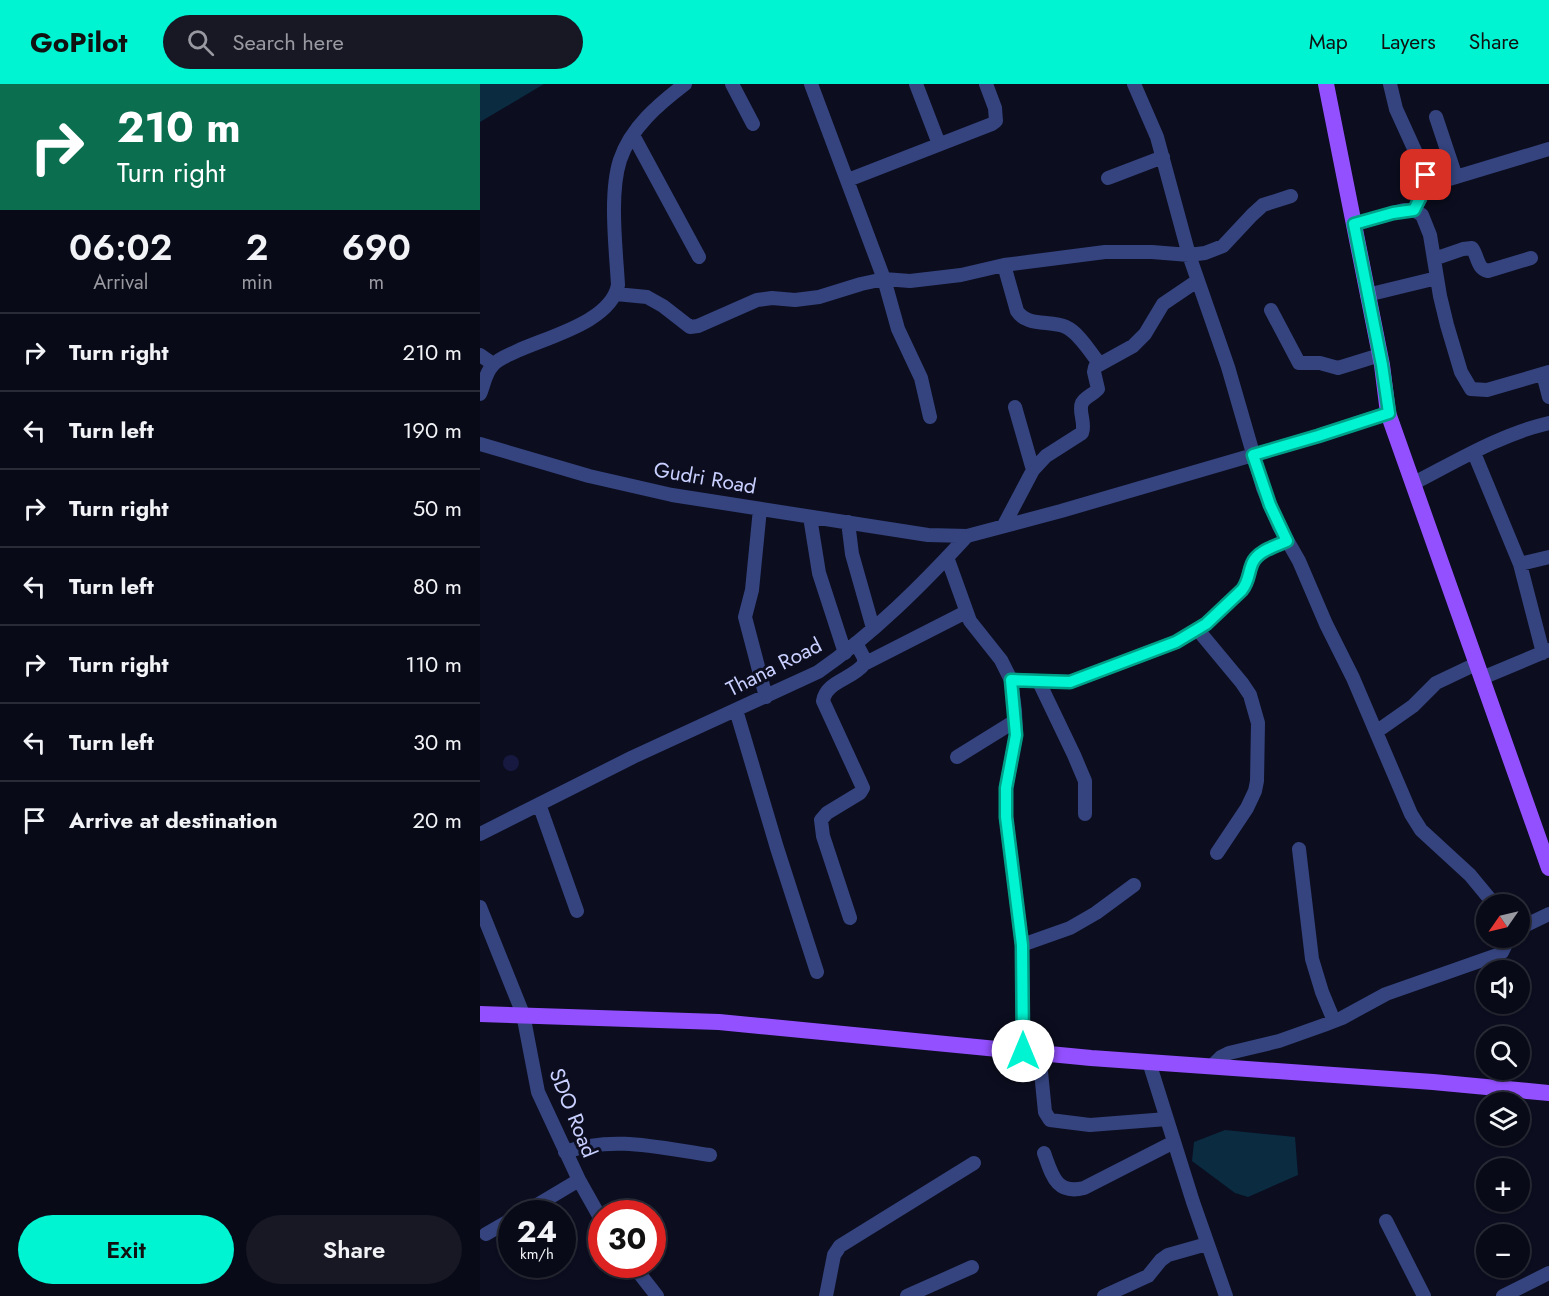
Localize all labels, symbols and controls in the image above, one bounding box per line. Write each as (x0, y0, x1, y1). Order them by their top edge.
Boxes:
search box (163, 15, 583, 69)
text: GoPilot (30, 22, 127, 63)
icon: search (184, 26, 217, 59)
text: Search here (232, 26, 344, 58)
text: Map (1309, 27, 1348, 57)
text: Layers (1381, 27, 1436, 57)
text: Share (1469, 27, 1519, 57)
text: 210 m (117, 97, 241, 158)
icon: right (18, 108, 96, 186)
pin (1400, 149, 1451, 200)
text: Turn right (117, 153, 225, 192)
icon: arrive (1409, 158, 1442, 191)
text: 06:02 (69, 221, 172, 273)
text: 2 (246, 221, 268, 273)
text: 690 (342, 221, 411, 273)
text: Arrival (93, 268, 148, 297)
text: min (241, 268, 273, 297)
text: m (369, 268, 384, 297)
icon: right (18, 336, 51, 369)
text: Turn right (69, 336, 169, 368)
text: 210 m (403, 336, 462, 368)
icon: left (18, 414, 51, 447)
text: Turn left (69, 414, 154, 446)
text: 190 m (402, 414, 462, 446)
street label: Gudri Road (651, 454, 759, 502)
icon: right (18, 492, 51, 525)
text: Turn right (69, 492, 169, 524)
text: 50 m (413, 492, 462, 524)
icon: left (18, 570, 51, 603)
text: Turn left (69, 570, 154, 602)
text: 80 m (413, 570, 462, 602)
street label: Thana Road (721, 630, 827, 704)
icon: right (18, 648, 51, 681)
text: Turn right (69, 648, 169, 680)
text: 110 m (405, 648, 462, 680)
icon: left (18, 726, 51, 759)
text: Turn left (69, 726, 154, 758)
text: 30 m (413, 726, 462, 758)
icon: arrive (18, 804, 51, 837)
text: Arrive at destination (69, 804, 278, 836)
text: 20 m (413, 804, 462, 836)
north arrow (1476, 894, 1530, 948)
map controls (1476, 894, 1530, 1278)
button: sound (1476, 960, 1530, 1014)
position arrow (991, 1019, 1055, 1083)
button: search (1476, 1026, 1530, 1080)
street label: SDO Road (541, 1064, 605, 1162)
button: layers (1476, 1092, 1530, 1146)
button: + (1476, 1158, 1530, 1212)
speed limit sign: 30 (588, 1200, 666, 1278)
text: 24 (517, 1210, 557, 1253)
button: Exit (18, 1215, 234, 1284)
button: Share (246, 1215, 462, 1284)
button: − (1476, 1224, 1530, 1278)
text: km/h (520, 1243, 554, 1265)

